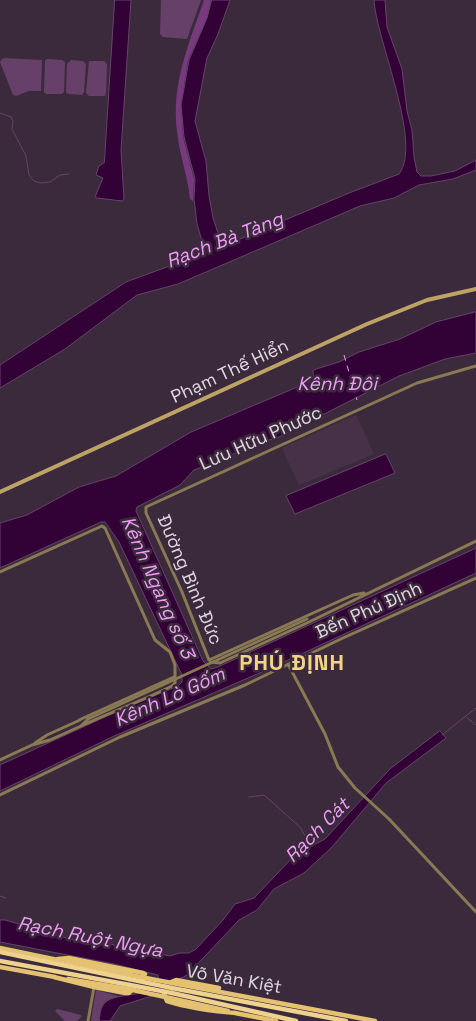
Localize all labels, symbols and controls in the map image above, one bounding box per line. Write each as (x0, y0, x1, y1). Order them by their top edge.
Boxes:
water label: Rạch Bà Tàng (163, 208, 287, 274)
street label: Phạm Thế Hiển (168, 335, 292, 409)
water label: Kênh Đôi (297, 374, 377, 396)
street label: Lưu Hữu Phước (196, 402, 326, 476)
street label: Đường Bình Đức (152, 512, 226, 648)
water label: Kênh Ngang số 3 (115, 513, 199, 663)
street label: Bến Phú Định (313, 578, 425, 644)
district label: PHÚ ĐỊNH (238, 651, 346, 677)
water label: Kênh Lò Gốm (111, 664, 229, 732)
water label: Rạch Cát (281, 794, 355, 868)
water label: Rạch Ruột Ngựa (16, 913, 164, 963)
street label: Võ Văn Kiệt (185, 961, 283, 999)

